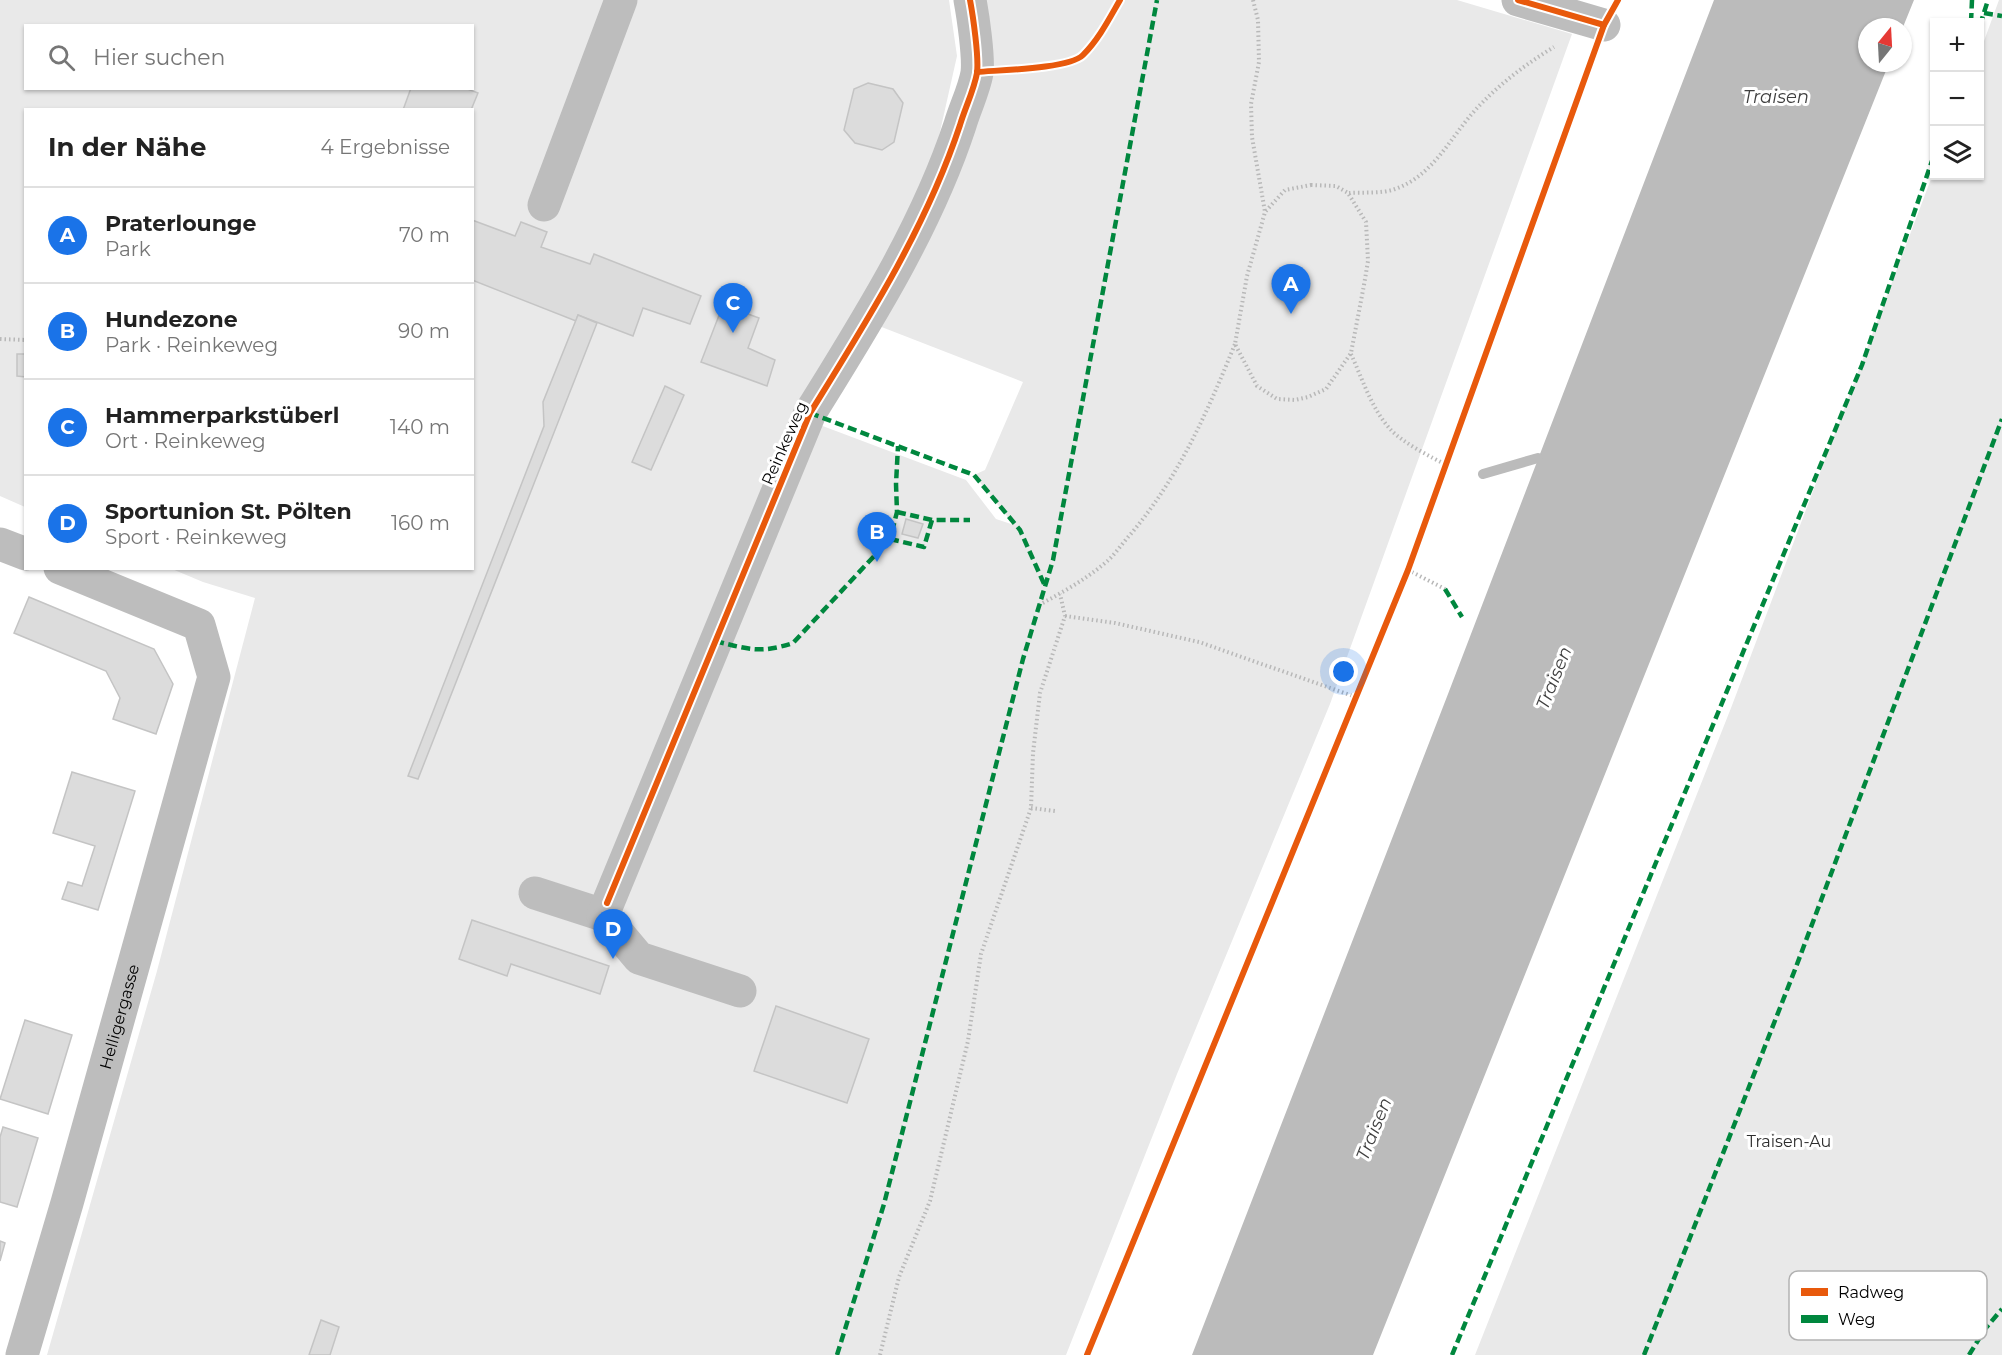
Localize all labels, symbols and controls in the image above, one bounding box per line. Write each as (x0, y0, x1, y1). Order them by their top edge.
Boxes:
north arrow (1858, 18, 1912, 72)
map controls (1930, 18, 1984, 180)
button: + (1930, 18, 1984, 72)
search box (24, 24, 474, 90)
icon: search (45, 41, 78, 74)
text: Hier suchen (93, 44, 225, 71)
button: − (1930, 72, 1984, 126)
water label: Traisen (1743, 86, 1809, 108)
button: layers (1930, 126, 1984, 180)
text: In der Nähe (48, 131, 206, 163)
text: 4 Ergebnisse (321, 135, 450, 159)
text: Praterlounge (105, 210, 256, 237)
text: A (60, 223, 75, 247)
text: 70 m (399, 223, 450, 247)
text: Park (105, 237, 151, 261)
pin: A (1272, 264, 1310, 314)
pin: C (714, 284, 752, 333)
text: Hundezone (105, 306, 238, 333)
text: B (60, 319, 75, 343)
text: 90 m (398, 319, 450, 343)
text: Park · Reinkeweg (105, 333, 278, 357)
street label: Reinkeweg (758, 398, 811, 488)
text: Hammerparkstüberl (105, 402, 339, 429)
text: C (60, 415, 75, 439)
text: 140 m (390, 415, 450, 439)
text: Ort · Reinkeweg (105, 429, 266, 453)
text: Sportunion St. Pölten (105, 498, 352, 525)
text: D (59, 511, 76, 535)
text: 160 m (391, 511, 450, 535)
pin: B (858, 512, 896, 562)
text: Sport · Reinkeweg (105, 525, 287, 549)
water label: Traisen (1531, 643, 1577, 713)
your location (1329, 657, 1358, 686)
pin: D (594, 910, 632, 959)
street label: Helligergasse (96, 962, 143, 1071)
water label: Traisen (1351, 1094, 1397, 1164)
park label: Traisen-Au (1747, 1132, 1831, 1151)
legend (1789, 1271, 1987, 1340)
text: Radweg (1838, 1283, 1904, 1302)
text: Weg (1838, 1310, 1876, 1329)

